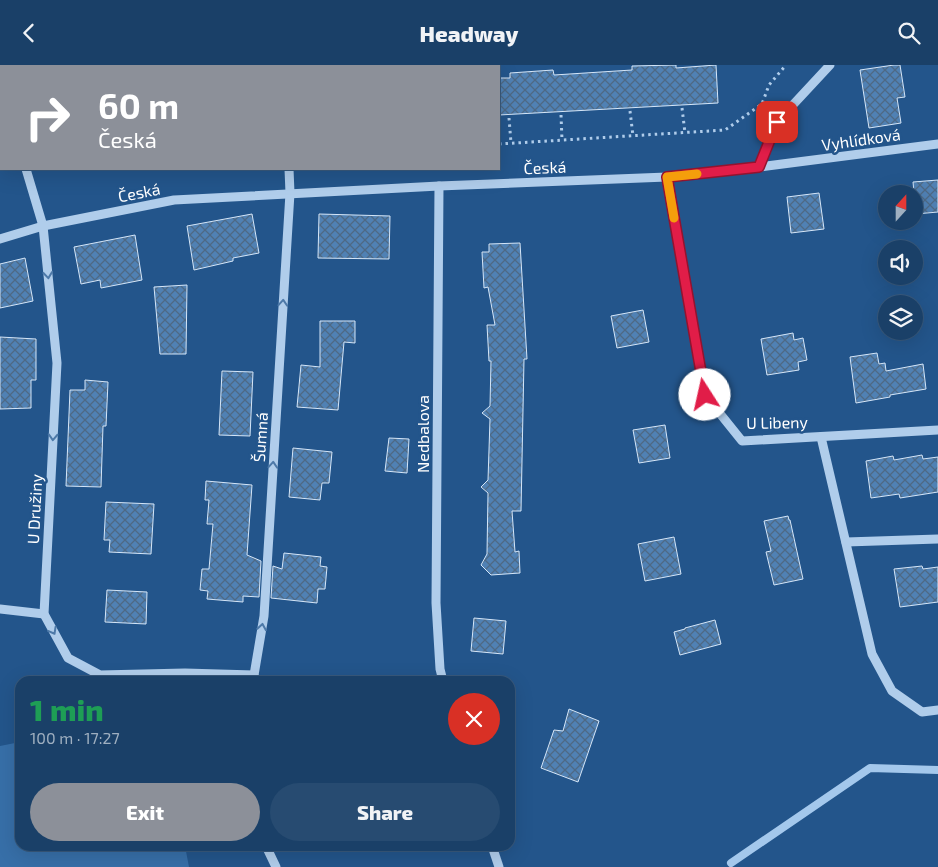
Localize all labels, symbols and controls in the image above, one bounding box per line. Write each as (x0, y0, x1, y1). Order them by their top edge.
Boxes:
icon: back (15, 19, 43, 47)
icon: search (895, 19, 923, 47)
text: Headway (420, 20, 518, 46)
text: 60 m (98, 84, 179, 126)
icon: right (15, 85, 80, 150)
pin (756, 101, 798, 143)
icon: arrive (763, 108, 791, 136)
street label: Vyhlídková (820, 124, 902, 154)
text: Česká (98, 126, 157, 152)
street label: Česká (523, 157, 567, 177)
street label: Česká (116, 179, 162, 205)
north arrow (878, 185, 922, 230)
map controls (878, 185, 923, 340)
button: sound (878, 240, 923, 285)
one-way arrow (42, 271, 53, 279)
button: layers (878, 295, 923, 340)
one-way arrow (278, 298, 289, 306)
position arrow (678, 368, 730, 420)
street label: Nedbalova (413, 395, 432, 473)
street label: Šumná (249, 411, 271, 463)
street label: U Libeny (746, 412, 809, 432)
one-way arrow (47, 433, 58, 441)
one-way arrow (268, 461, 279, 469)
street label: U Družiny (23, 473, 45, 545)
one-way arrow (256, 623, 266, 631)
one-way arrow (47, 626, 57, 635)
text: 1 min (30, 691, 104, 727)
button: close (448, 693, 500, 745)
text: 100 m · 17:27 (30, 728, 120, 747)
button: Exit (30, 783, 260, 841)
button: Share (270, 783, 500, 841)

